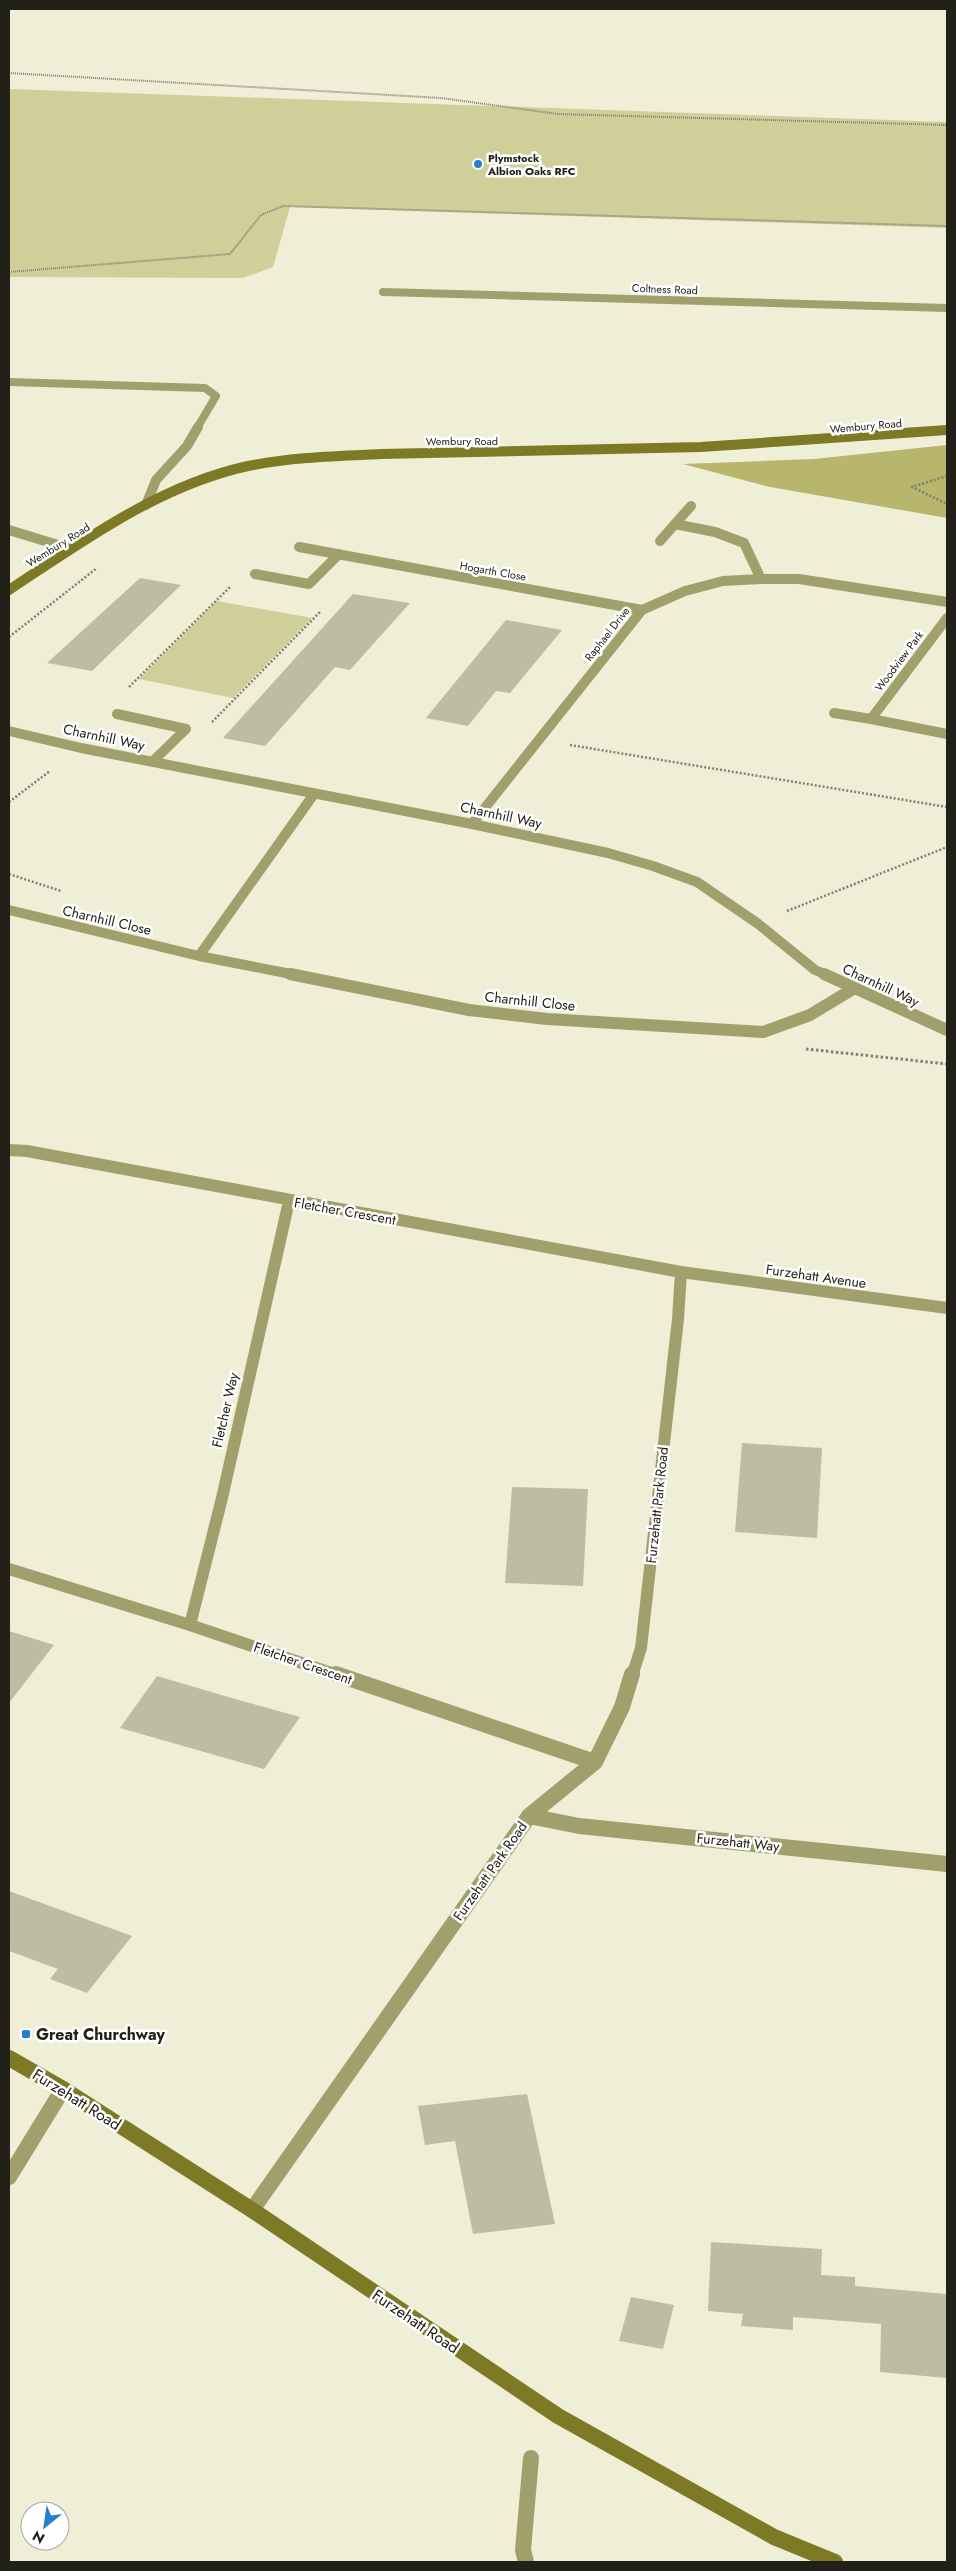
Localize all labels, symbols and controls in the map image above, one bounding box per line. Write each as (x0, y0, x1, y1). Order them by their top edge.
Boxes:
place label: Plymstock Albion Oaks RFC (487, 150, 576, 179)
marker: Plymstock Albion Oaks RFC (472, 158, 484, 170)
street label: Coltness Road (632, 280, 698, 298)
street label: Wembury Road (829, 415, 903, 437)
street label: Wembury Road (426, 433, 498, 449)
street label: Wembury Road (23, 519, 93, 571)
street label: Hogarth Close (459, 557, 528, 585)
street label: Raphael Drive (581, 603, 633, 664)
street label: Woodview Park (871, 627, 927, 695)
street label: Charnhill Way (61, 719, 147, 756)
street label: Charnhill Way (458, 797, 544, 834)
street label: Charnhill Close (61, 900, 153, 940)
street label: Charnhill Way (839, 958, 923, 1012)
street label: Charnhill Close (484, 986, 576, 1016)
street label: Fletcher Crescent (293, 1192, 398, 1230)
street label: Furzehatt Avenue (764, 1259, 868, 1293)
street label: Fletcher Way (207, 1370, 244, 1449)
street label: Furzehatt Park Road (641, 1446, 673, 1564)
street label: Fletcher Crescent (251, 1637, 355, 1689)
street label: Furzehatt Park Road (448, 1817, 532, 1925)
street label: Furzehatt Way (696, 1828, 781, 1856)
place label: Great Churchway (36, 2023, 166, 2046)
marker: Great Churchway (20, 2028, 32, 2040)
street label: Furzehatt Road (28, 2063, 125, 2136)
street label: Furzehatt Road (368, 2284, 464, 2359)
north arrow (20, 2501, 70, 2551)
text: N (29, 2526, 48, 2549)

